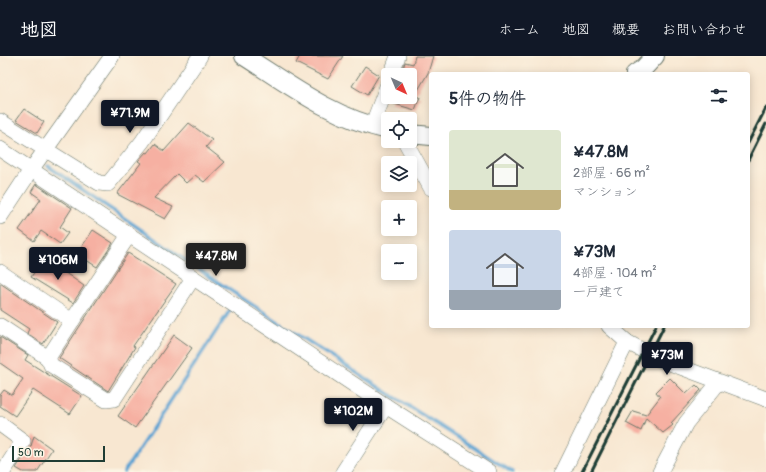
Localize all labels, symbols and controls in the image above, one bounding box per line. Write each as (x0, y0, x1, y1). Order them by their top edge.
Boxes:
text: 地図 (20, 18, 58, 42)
text: ホーム (499, 21, 540, 38)
text: 地図 (562, 21, 590, 38)
text: 概要 (612, 21, 640, 38)
text: お問い合わせ (662, 21, 746, 38)
north arrow (381, 68, 417, 104)
map controls (381, 68, 417, 280)
icon: filters (708, 85, 730, 107)
text: 5件の物件 (449, 88, 526, 109)
pin: ¥71.9M (97, 100, 163, 134)
text: ¥71.9M (110, 105, 150, 121)
button: locate (381, 112, 417, 148)
text: ¥47.8M (573, 141, 628, 162)
icon: home (481, 146, 529, 194)
button: layers (381, 156, 417, 192)
text: 2部屋 · 66 m² (573, 165, 650, 181)
text: マンション (573, 184, 637, 200)
button: + (381, 200, 417, 236)
text: ¥73M (573, 241, 616, 262)
pin: ¥47.8M (183, 243, 249, 277)
button: − (381, 244, 417, 280)
icon: home (481, 246, 529, 294)
pin: ¥106M (30, 247, 86, 281)
text: ¥47.8M (195, 248, 237, 264)
text: ¥106M (38, 252, 78, 268)
text: 4部屋 · 104 m² (573, 265, 657, 281)
text: 一戸建て (573, 284, 625, 300)
pin: ¥73M (643, 342, 691, 376)
text: ¥73M (651, 347, 683, 363)
pin: ¥102M (325, 398, 381, 432)
text: ¥102M (333, 403, 373, 419)
scale bar (12, 444, 105, 463)
text: 50 m (18, 446, 44, 459)

